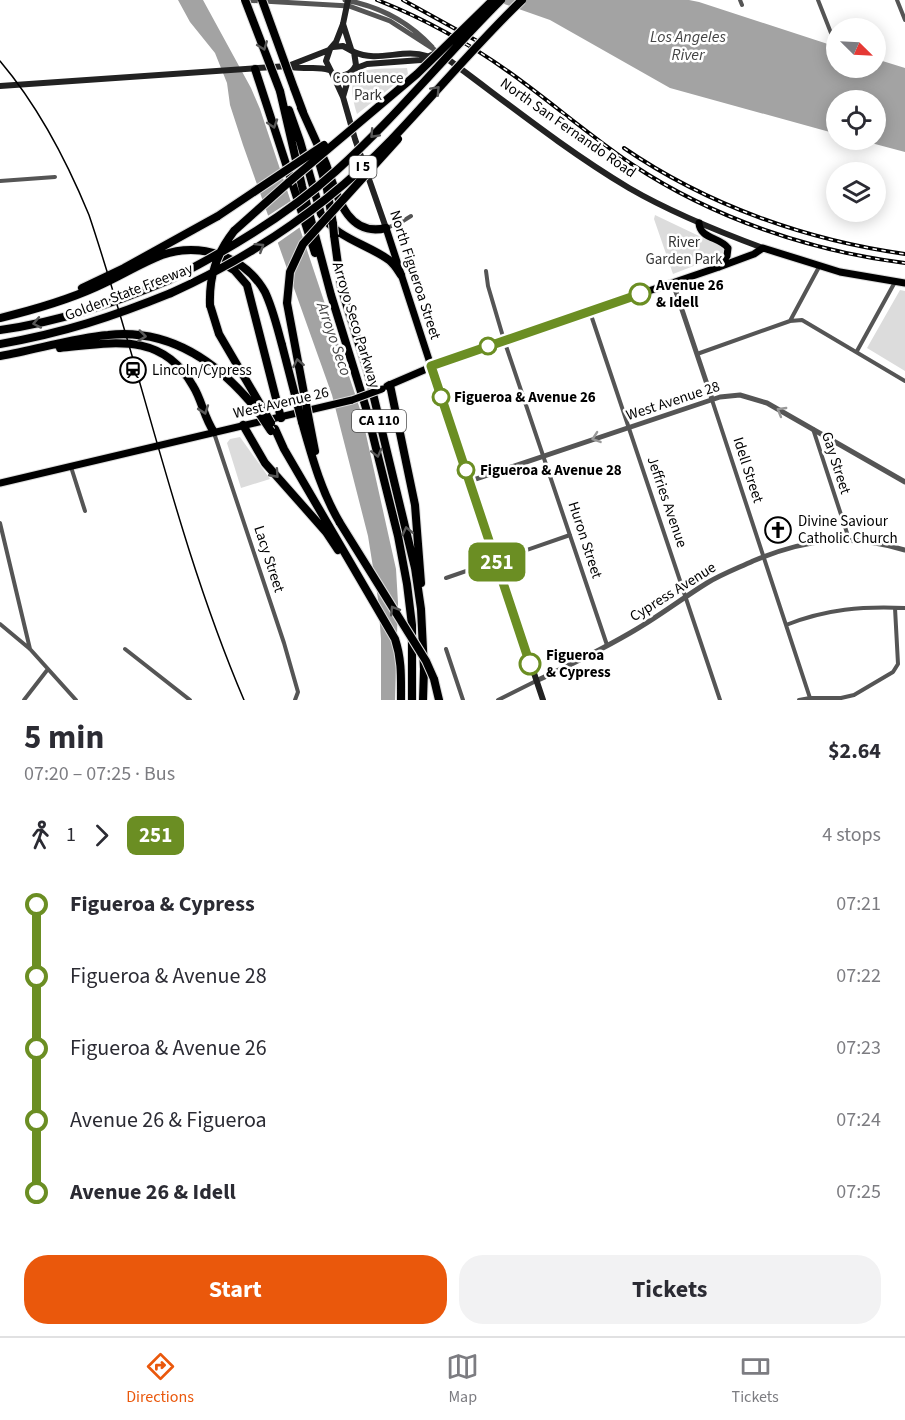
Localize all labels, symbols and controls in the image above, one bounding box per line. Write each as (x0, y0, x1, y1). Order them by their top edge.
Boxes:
north arrow (826, 18, 886, 78)
map controls (826, 18, 886, 222)
water label: Los Angeles River (650, 26, 726, 66)
one-way arrow (255, 40, 268, 50)
park label: Confluence Park (333, 68, 403, 106)
street label: North San Fernando Road (496, 73, 640, 183)
one-way arrow (429, 86, 440, 97)
button: locate (826, 90, 886, 150)
one-way arrow (266, 118, 278, 129)
one-way arrow (371, 127, 382, 138)
road number: I 5 (350, 156, 376, 178)
button: layers (826, 162, 886, 222)
street label: North Figueroa Street (384, 208, 446, 342)
park label: River Garden Park (646, 232, 723, 270)
one-way arrow (254, 242, 264, 254)
street label: Golden State Freeway (62, 258, 196, 326)
street label: Arroyo Seco Parkway (328, 260, 384, 390)
place label: Avenue 26 & Idell (655, 275, 724, 313)
marker: Avenue 26 & Idell (629, 283, 651, 305)
water label: Arroyo Seco (313, 300, 355, 378)
one-way arrow (33, 316, 43, 329)
one-way arrow (138, 329, 147, 341)
unlabelled marker (479, 337, 497, 355)
station icon: Lincoln/Cypress (118, 355, 148, 385)
one-way arrow (292, 358, 305, 368)
place label: Lincoln/Cypress (152, 360, 252, 381)
street label: West Avenue 28 (623, 376, 723, 426)
street label: West Avenue 26 (231, 382, 331, 424)
place label: Figueroa & Avenue 26 (454, 387, 596, 408)
marker: Figueroa & Avenue 26 (432, 388, 450, 406)
one-way arrow (196, 404, 209, 415)
one-way arrow (777, 407, 787, 418)
road number: CA 110 (352, 410, 406, 432)
street label: Gay Street (816, 429, 856, 497)
one-way arrow (592, 431, 602, 444)
street label: Idell Street (728, 434, 768, 506)
one-way arrow (370, 447, 382, 458)
street label: Jeffries Avenue (642, 454, 692, 550)
place label: Figueroa & Avenue 28 (480, 460, 622, 481)
marker: Figueroa & Avenue 28 (457, 461, 475, 479)
one-way arrow (268, 467, 279, 478)
street label: Huron Street (563, 499, 607, 581)
place label: Divine Saviour Catholic Church (798, 511, 898, 549)
church icon: Divine Saviour Catholic Church (763, 515, 793, 545)
street label: Lacy Street (248, 523, 290, 595)
one-way arrow (401, 526, 414, 536)
line badge: 251 (462, 542, 532, 582)
text: 251 (480, 547, 514, 577)
street label: Cypress Avenue (626, 557, 720, 627)
one-way arrow (390, 606, 402, 616)
place label: Figueroa & Cypress (546, 645, 611, 683)
marker: Figueroa & Cypress (519, 653, 541, 675)
text: 5 min (24, 714, 104, 761)
text: $2.64 (828, 735, 881, 767)
text: 07:20 – 07:25 · Bus (24, 760, 175, 788)
icon: walk (24, 819, 57, 852)
icon: forward (85, 819, 118, 852)
text: 251 (139, 820, 172, 850)
text: 1 (66, 821, 76, 849)
text: 4 stops (822, 821, 881, 849)
text: Figueroa & Cypress (70, 888, 255, 920)
text: 07:21 (836, 890, 881, 918)
text: Figueroa & Avenue 28 (70, 960, 267, 992)
text: 07:22 (836, 962, 881, 990)
text: Figueroa & Avenue 26 (70, 1032, 267, 1064)
text: 07:23 (836, 1034, 881, 1062)
text: Avenue 26 & Figueroa (70, 1104, 267, 1136)
text: 07:24 (836, 1106, 881, 1134)
text: Avenue 26 & Idell (70, 1176, 236, 1208)
text: 07:25 (836, 1178, 881, 1206)
button: Start (24, 1255, 447, 1324)
button: Tickets (459, 1255, 881, 1324)
tab: Directions (126, 1350, 194, 1408)
tab: Map (446, 1350, 479, 1408)
tab: Tickets (732, 1350, 779, 1408)

